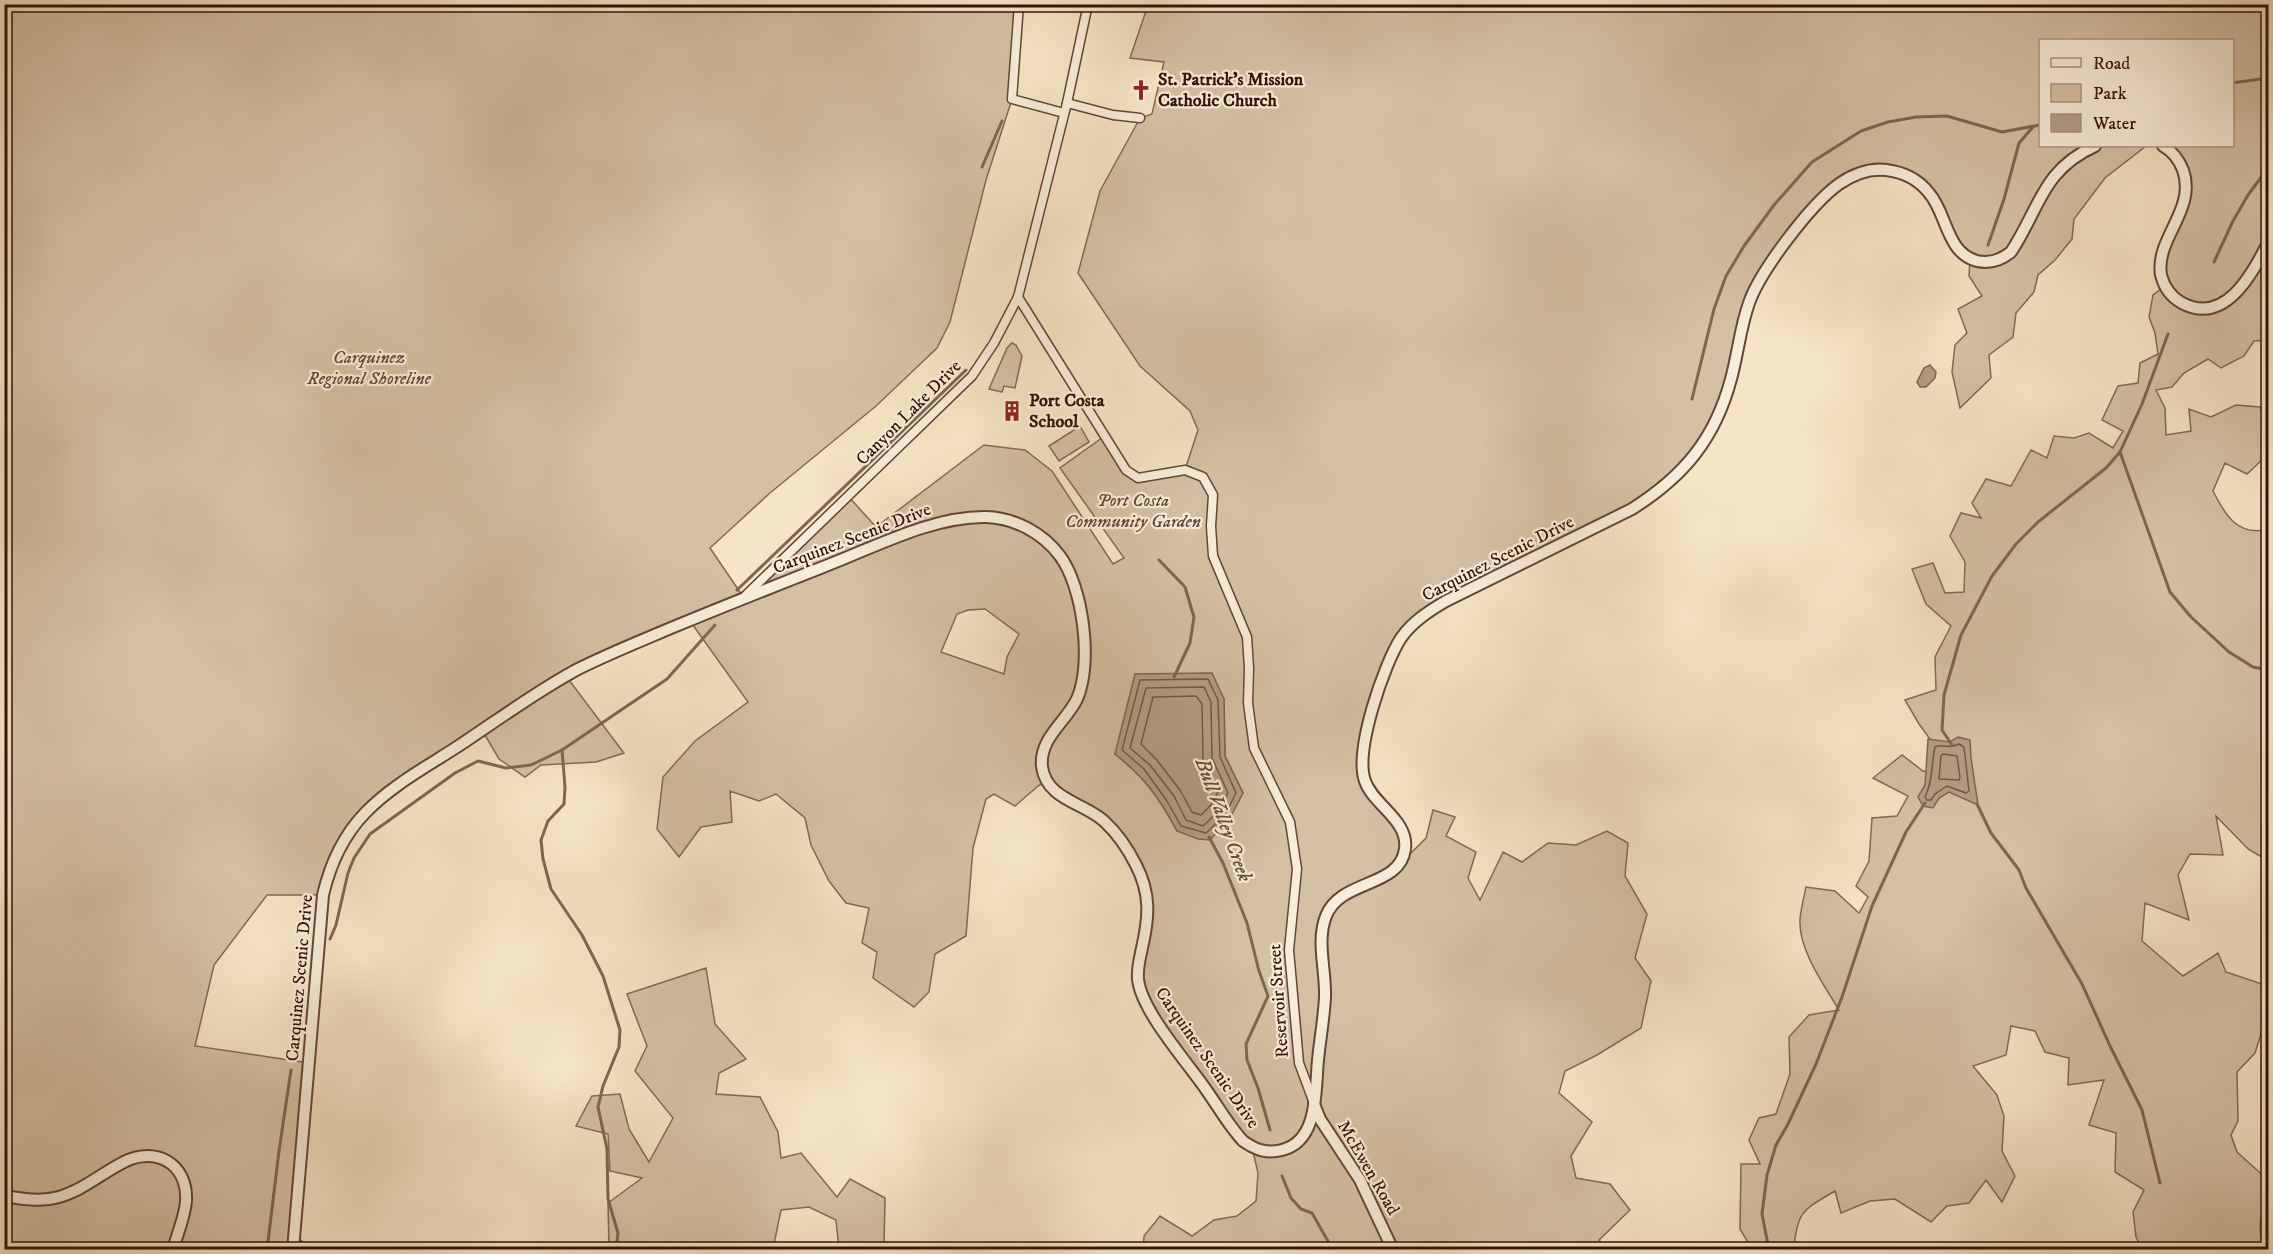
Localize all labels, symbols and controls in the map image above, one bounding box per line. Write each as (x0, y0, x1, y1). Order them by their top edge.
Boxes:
legend (2039, 39, 2234, 147)
text: Road (2093, 53, 2130, 75)
place label: St. Patrick's Mission Catholic Church (1158, 69, 1304, 112)
church icon: St. Patrick's Mission Catholic Church (1129, 78, 1153, 102)
text: Park (2093, 83, 2127, 105)
text: Water (2092, 113, 2136, 135)
park label: Carquinez Regional Shoreline (306, 347, 432, 390)
street label: Canyon Lake Drive (852, 356, 966, 470)
place label: Port Costa School (1029, 390, 1105, 433)
building icon: Port Costa School (1000, 399, 1024, 423)
park label: Port Costa Community Garden (1065, 490, 1201, 533)
street label: Carquinez Scenic Drive (770, 499, 934, 579)
street label: Carquinez Scenic Drive (1418, 511, 1578, 607)
water label: Bull Valley Creek (1189, 754, 1257, 886)
street label: Carquinez Scenic Drive (282, 894, 318, 1062)
street label: Reservoir Street (1264, 943, 1294, 1059)
street label: Carquinez Scenic Drive (1150, 983, 1264, 1133)
street label: McEwen Road (1332, 1117, 1404, 1219)

